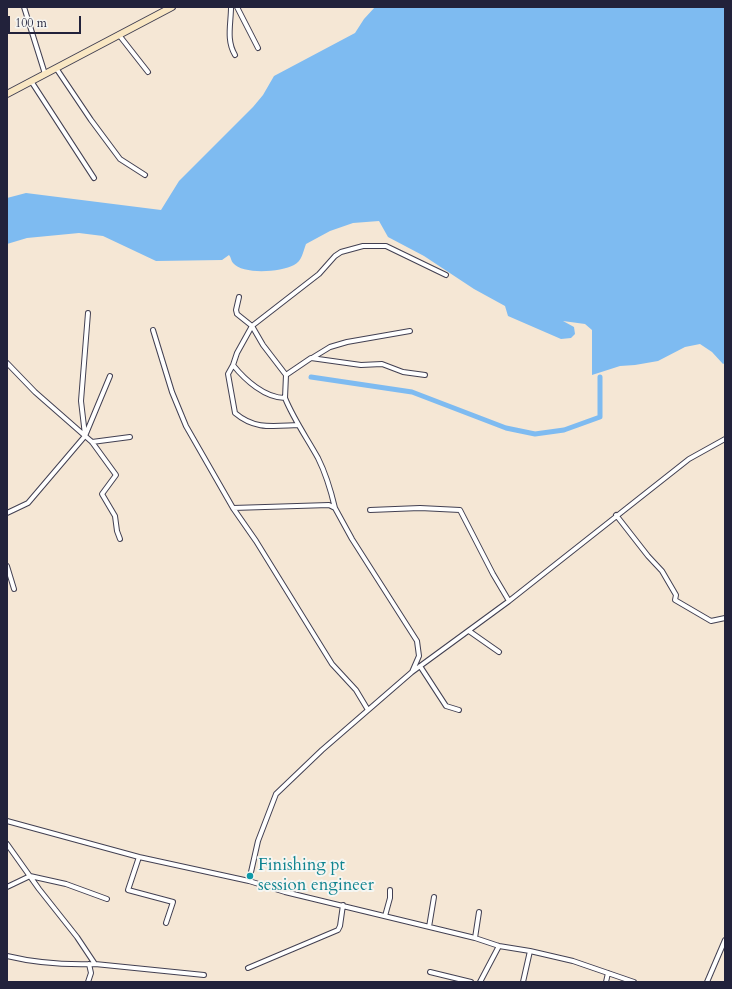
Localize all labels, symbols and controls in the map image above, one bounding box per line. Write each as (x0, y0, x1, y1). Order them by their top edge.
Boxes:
scale bar (10, 8, 83, 34)
text: 100 m (15, 15, 47, 31)
place label: Finishing pt session engineer (258, 856, 374, 896)
marker: Finishing pt session engineer (245, 871, 255, 881)

